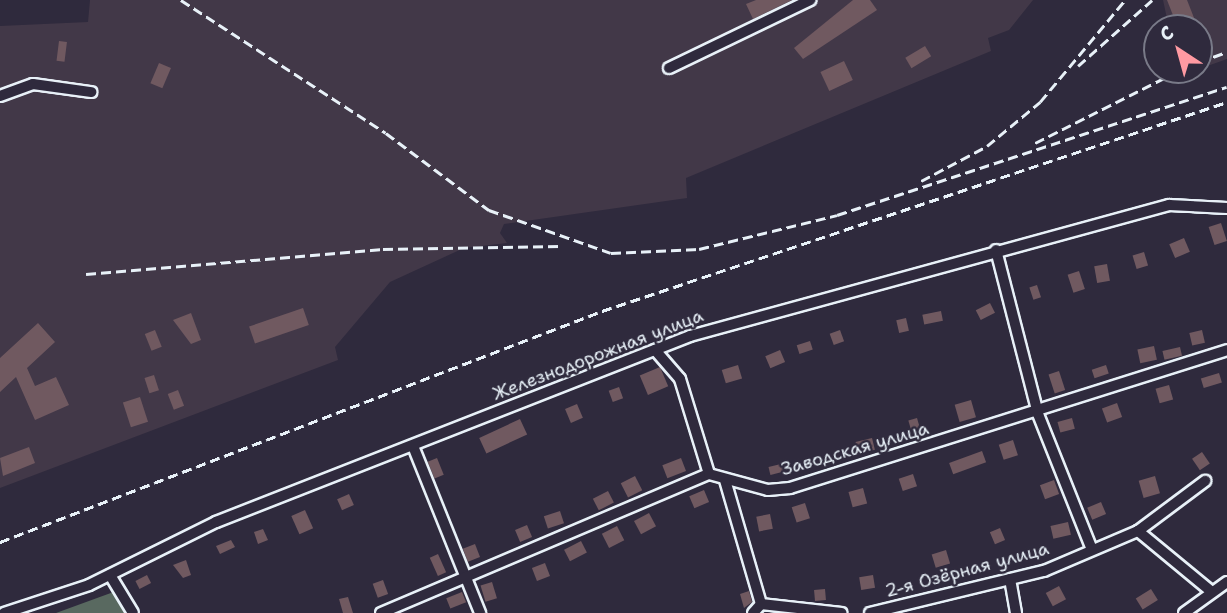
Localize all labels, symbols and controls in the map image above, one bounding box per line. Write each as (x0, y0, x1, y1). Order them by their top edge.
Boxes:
north arrow (1143, 14, 1213, 84)
text: С (1154, 20, 1179, 47)
street label: Железнодорожная улица (490, 305, 706, 405)
street label: Заводская улица (779, 418, 931, 480)
street label: 2-я Озёрная улица (883, 538, 1051, 602)

